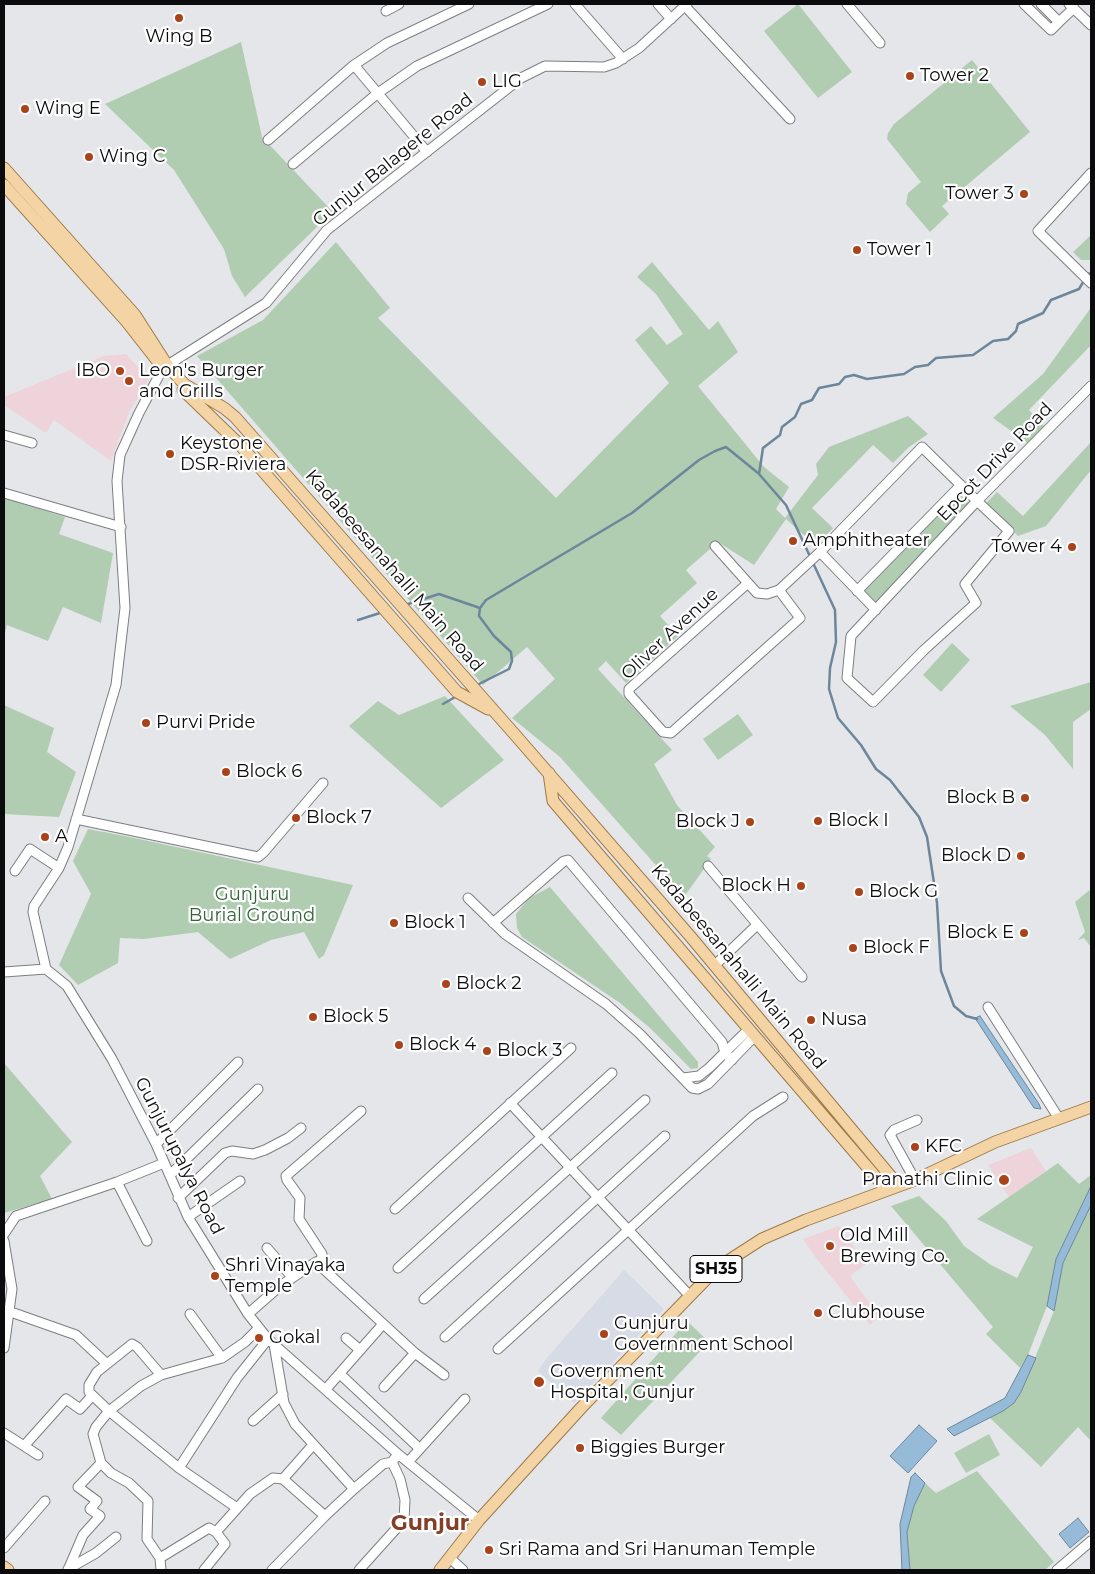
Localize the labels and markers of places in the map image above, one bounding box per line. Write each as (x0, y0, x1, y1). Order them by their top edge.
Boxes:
marker: Wing B (173, 12, 185, 24)
place label: Wing B (145, 26, 213, 48)
place label: Tower 2 (920, 65, 989, 87)
marker: Tower 2 (904, 70, 916, 82)
place label: LIG (492, 71, 522, 93)
marker: LIG (476, 76, 488, 88)
place label: Wing E (35, 98, 101, 120)
marker: Wing E (19, 103, 31, 115)
place label: Wing C (99, 146, 165, 168)
marker: Wing C (83, 151, 95, 163)
place label: Tower 3 (945, 183, 1014, 205)
marker: Tower 3 (1018, 188, 1030, 200)
place label: Tower 1 (867, 239, 932, 261)
marker: Tower 1 (851, 244, 863, 256)
place label: IBO (76, 360, 110, 382)
place label: Leon's Burger and Grills (139, 360, 264, 402)
marker: IBO (114, 365, 126, 377)
marker: Leon's Burger and Grills (123, 375, 135, 387)
place label: Keystone DSR-Riviera (180, 433, 286, 476)
marker: Keystone DSR-Riviera (164, 448, 176, 460)
place label: Amphitheater (803, 530, 930, 552)
marker: Amphitheater (787, 535, 799, 547)
place label: Tower 4 (991, 536, 1062, 558)
marker: Tower 4 (1066, 541, 1078, 553)
place label: Purvi Pride (156, 712, 255, 734)
marker: Purvi Pride (140, 717, 152, 729)
place label: Block 6 (236, 761, 302, 783)
marker: Block 6 (220, 766, 232, 778)
place label: Block B (946, 787, 1015, 809)
marker: Block B (1019, 792, 1031, 804)
place label: Block 7 (306, 807, 372, 829)
place label: Block I (828, 810, 889, 832)
place label: Block J (676, 811, 740, 833)
marker: Block 7 (290, 812, 302, 824)
marker: Block I (812, 815, 824, 827)
marker: Block J (744, 816, 756, 828)
place label: A (55, 826, 68, 848)
marker: A (39, 831, 51, 843)
place label: Block D (941, 845, 1011, 867)
marker: Block D (1015, 850, 1027, 862)
place label: Block H (721, 875, 791, 897)
marker: Block H (795, 880, 807, 892)
place label: Block G (869, 881, 938, 903)
marker: Block G (853, 886, 865, 898)
place label: Block 1 (404, 912, 466, 934)
marker: Block 1 (388, 917, 400, 929)
place label: Block E (947, 922, 1014, 944)
marker: Block E (1018, 927, 1030, 939)
place label: Block F (863, 937, 930, 959)
marker: Block F (847, 942, 859, 954)
place label: Block 2 (456, 973, 521, 995)
marker: Block 2 (440, 978, 452, 990)
place label: Block 5 (323, 1006, 388, 1028)
place label: Nusa (821, 1009, 867, 1031)
marker: Block 5 (307, 1011, 319, 1023)
marker: Nusa (805, 1014, 817, 1026)
place label: Block 4 (409, 1034, 476, 1056)
marker: Block 4 (393, 1039, 405, 1051)
place label: Block 3 (497, 1040, 562, 1062)
marker: Block 3 (481, 1045, 493, 1057)
place label: KFC (925, 1136, 962, 1158)
marker: KFC (909, 1141, 921, 1153)
place label: Pranathi Clinic (862, 1169, 993, 1191)
marker: Pranathi Clinic (997, 1173, 1011, 1187)
place label: Old Mill Brewing Co. (840, 1225, 948, 1268)
marker: Old Mill Brewing Co. (824, 1240, 836, 1252)
place label: Shri Vinayaka Temple (225, 1255, 346, 1298)
marker: Shri Vinayaka Temple (209, 1270, 221, 1282)
place label: Clubhouse (828, 1302, 925, 1324)
marker: Clubhouse (812, 1307, 824, 1319)
place label: Gunjuru Government School (614, 1313, 793, 1356)
place label: Gokal (269, 1327, 320, 1349)
marker: Gunjuru Government School (598, 1328, 610, 1340)
marker: Gokal (253, 1332, 265, 1344)
place label: Government Hospital, Gunjur (550, 1361, 695, 1404)
marker: Government Hospital, Gunjur (532, 1375, 546, 1389)
place label: Biggies Burger (590, 1437, 725, 1459)
marker: Biggies Burger (574, 1442, 586, 1454)
place label: Sri Rama and Sri Hanuman Temple (499, 1539, 815, 1561)
marker: Sri Rama and Sri Hanuman Temple (483, 1544, 495, 1556)

